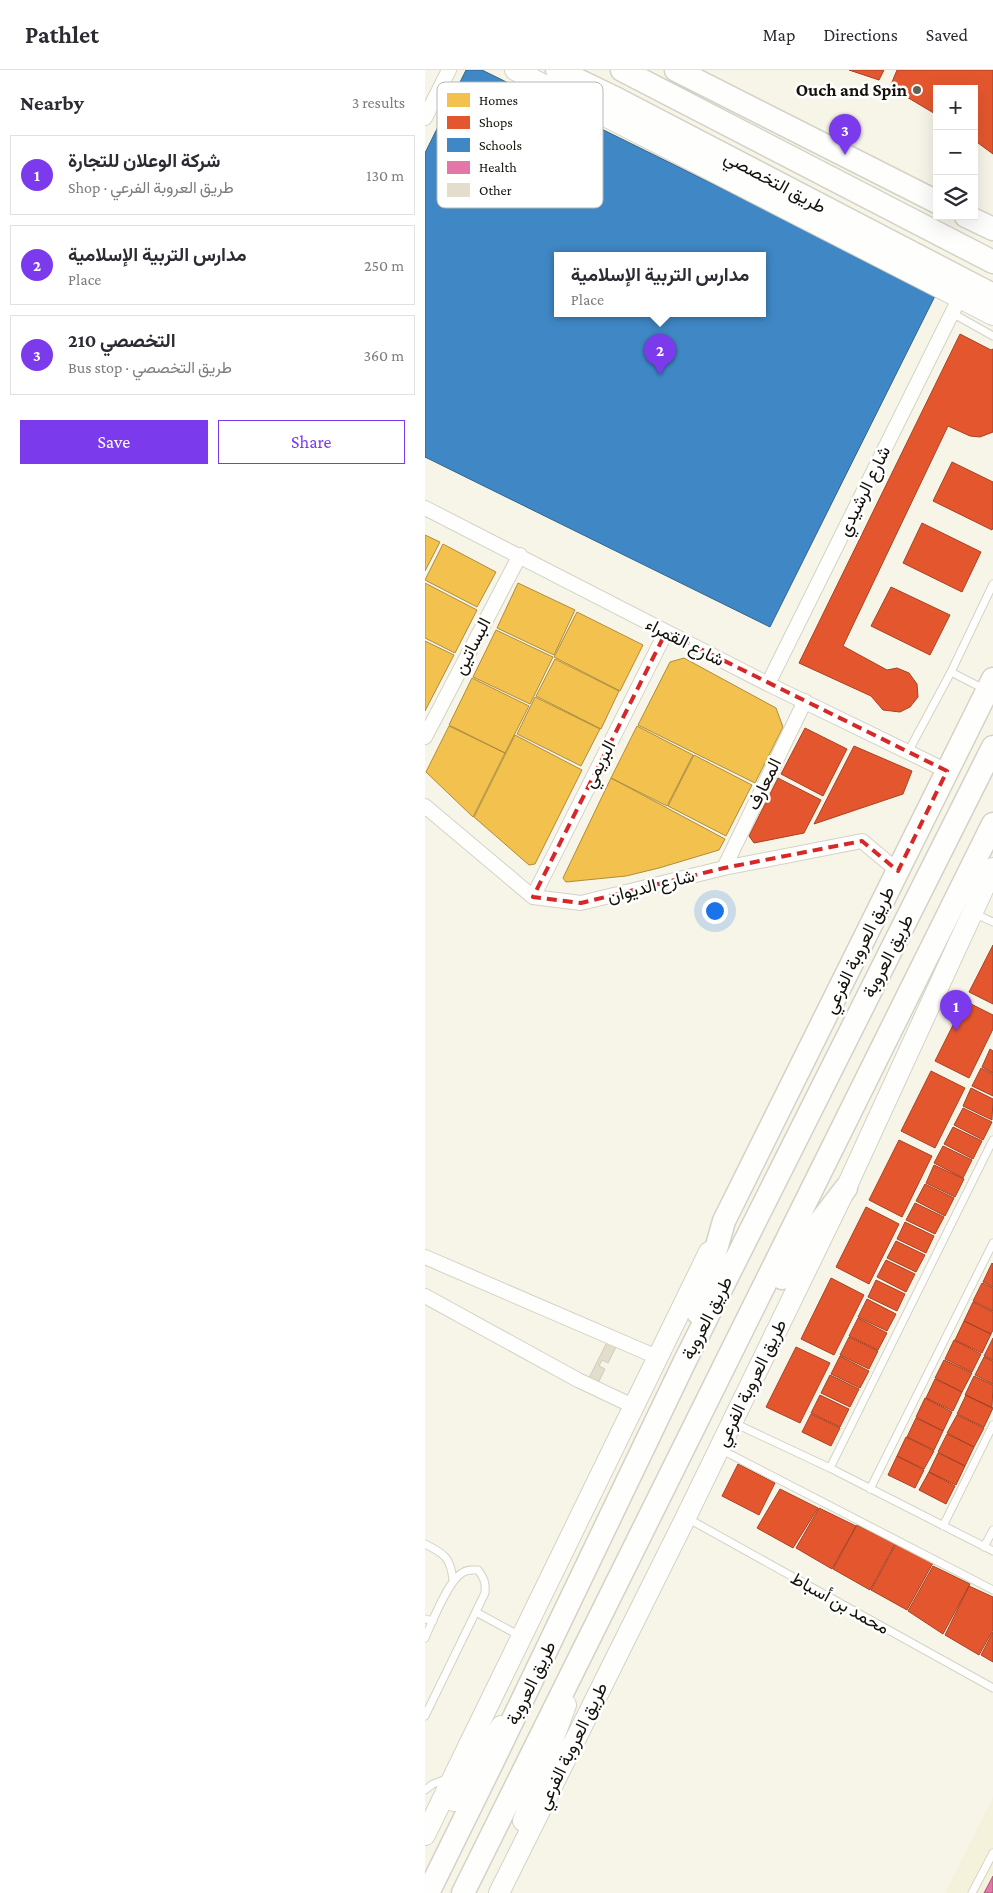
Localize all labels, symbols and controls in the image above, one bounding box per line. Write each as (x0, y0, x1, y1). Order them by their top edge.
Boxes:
text: Pathlet (25, 21, 99, 48)
text: Map (763, 25, 795, 45)
text: Directions (823, 25, 898, 45)
text: Saved (926, 25, 968, 45)
place label: Ouch and Spin (796, 80, 908, 100)
legend (437, 82, 603, 208)
marker: Ouch and Spin (911, 84, 923, 96)
map controls (933, 85, 978, 220)
button: + (933, 85, 978, 130)
text: Nearby (20, 91, 84, 115)
text: Homes (479, 92, 518, 108)
text: 3 results (352, 94, 405, 111)
text: Shops (479, 114, 513, 130)
pin: 3 (829, 114, 861, 155)
button: − (933, 130, 978, 175)
text: Schools (479, 137, 522, 153)
street label: طريق التخصصي (718, 147, 829, 222)
text: شركة الوعلان للتجارة (68, 150, 221, 171)
text: Health (479, 159, 517, 175)
text: 1 (34, 167, 40, 184)
text: 130 m (366, 167, 404, 184)
button: layers (933, 175, 978, 220)
text: Shop · طريق العروبة الفرعي (68, 179, 234, 196)
text: Other (479, 182, 512, 198)
text: مدارس التربية الإسلامية (68, 244, 247, 265)
popup (554, 252, 766, 317)
text: 2 (33, 257, 41, 274)
text: 250 m (364, 257, 404, 274)
text: مدارس التربية الإسلامية (571, 264, 749, 285)
text: Place (68, 271, 101, 288)
text: Place (571, 291, 604, 308)
text: التخصصي 210 (68, 330, 176, 351)
pin: 2 (644, 334, 676, 375)
text: 3 (33, 347, 41, 364)
text: 360 m (363, 347, 404, 364)
text: Bus stop · طريق التخصصي (68, 359, 232, 376)
button: Save (20, 420, 208, 464)
button: Share (218, 420, 405, 464)
street label: شارع الرشيدي (834, 443, 899, 541)
street label: البساتين (449, 614, 496, 678)
street label: شارع القمراء (642, 614, 728, 672)
street label: البريمي (579, 737, 624, 793)
street label: المعارف (743, 755, 786, 814)
street label: شارع الديوان (605, 865, 697, 908)
street label: طريق العروبة الفرعي (819, 883, 899, 1017)
your location (702, 898, 728, 924)
street label: طريق العروبة (858, 911, 918, 1001)
pin: 1 (940, 990, 972, 1031)
street label: طريق العروبة (678, 1273, 737, 1363)
street label: طريق العروبة الفرعي (712, 1316, 795, 1452)
street label: محمد بن أسباط (787, 1568, 893, 1639)
street label: طريق العروبة (502, 1638, 561, 1729)
street label: طريق العروبة الفرعي (533, 1679, 616, 1815)

